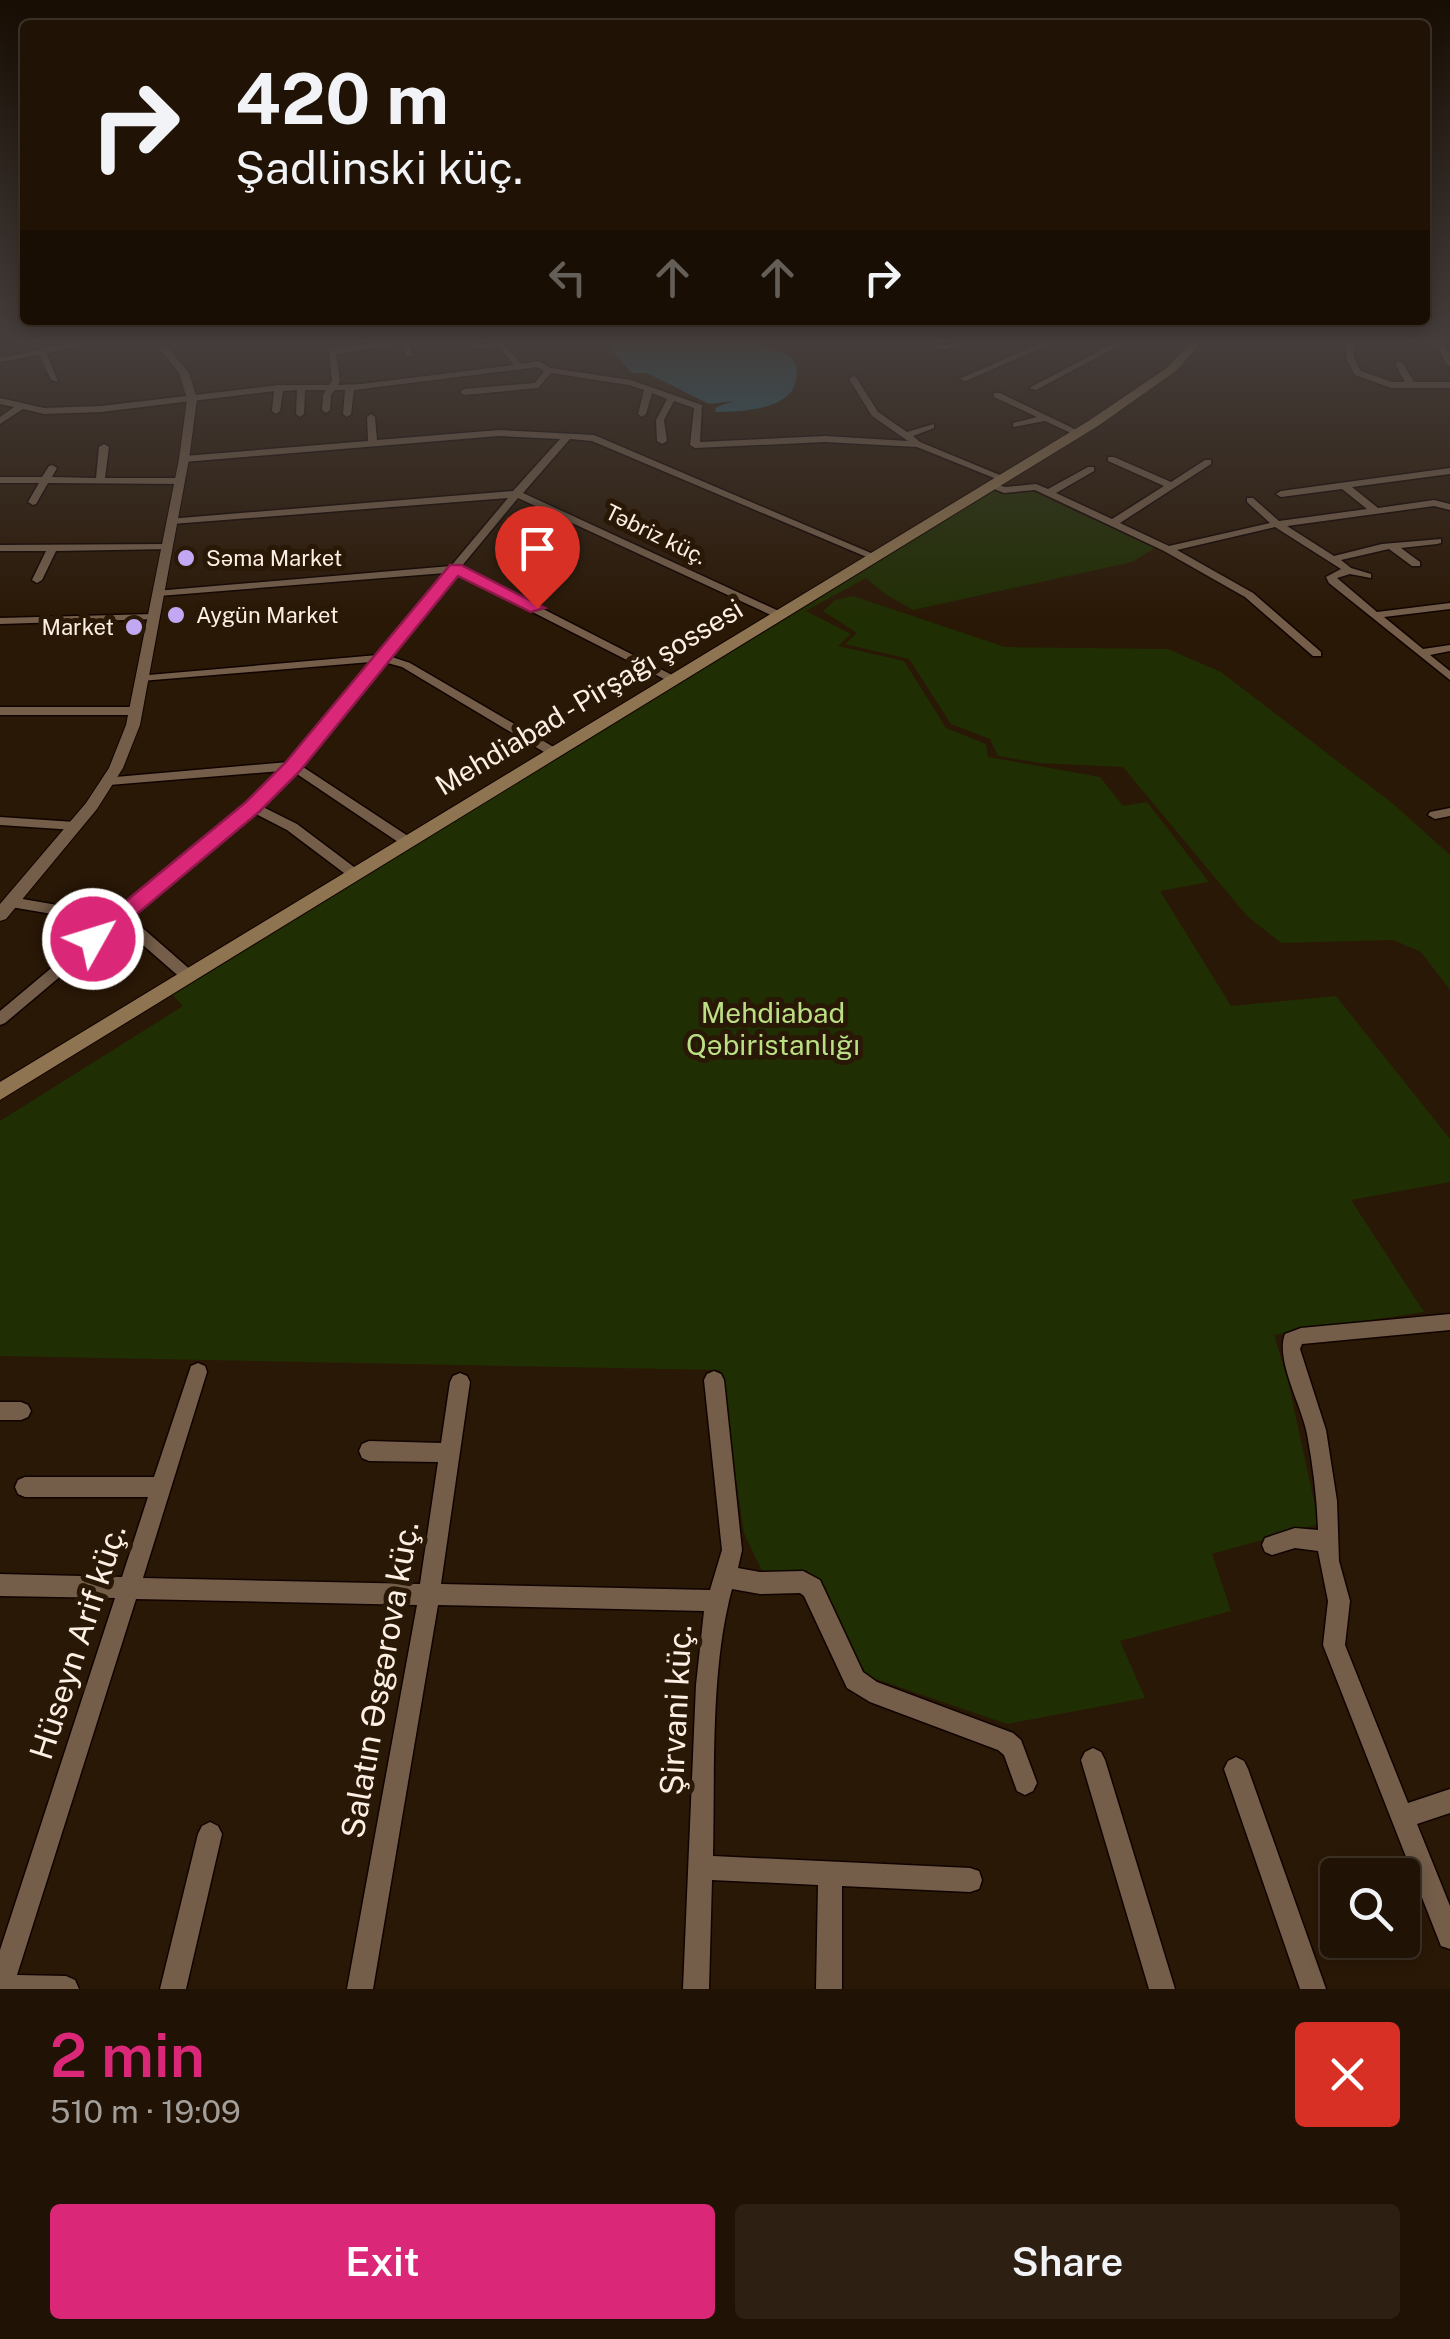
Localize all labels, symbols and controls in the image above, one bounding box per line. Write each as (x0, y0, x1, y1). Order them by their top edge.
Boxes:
text: 420 m (235, 57, 449, 140)
icon: right (70, 60, 200, 190)
text: Şadlinski küç. (235, 141, 523, 194)
icon: left (540, 250, 595, 305)
icon: ahead (645, 250, 700, 305)
icon: ahead (750, 250, 805, 305)
icon: right (855, 250, 910, 305)
street label: Təbriz küç. (601, 498, 711, 570)
pin (495, 506, 580, 609)
icon: arrive (510, 521, 565, 576)
place label: Səma Market (206, 545, 342, 571)
marker: Səma Market (175, 547, 197, 569)
street label: Mehdiabad - Pirşağı şossesi (429, 592, 748, 802)
place label: Aygün Market (196, 602, 339, 628)
marker: Aygün Market (165, 604, 187, 626)
place label: Market (41, 614, 114, 640)
marker: Market (123, 616, 145, 638)
position arrow (41, 887, 145, 991)
park label: Mehdiabad Qəbiristanlığı (686, 996, 860, 1061)
street label: Salatın Əsgərova küç. (333, 1519, 426, 1841)
street label: Hüseyn Arif küç. (22, 1520, 133, 1764)
street label: Şirvani küç. (653, 1624, 698, 1796)
map controls (1320, 1858, 1420, 1958)
button: search (1320, 1858, 1420, 1958)
text: 2 min (50, 2020, 205, 2091)
button: close (1295, 2022, 1400, 2127)
text: 510 m · 19:09 (50, 2093, 241, 2130)
button: Exit (50, 2204, 715, 2319)
button: Share (735, 2204, 1400, 2319)

